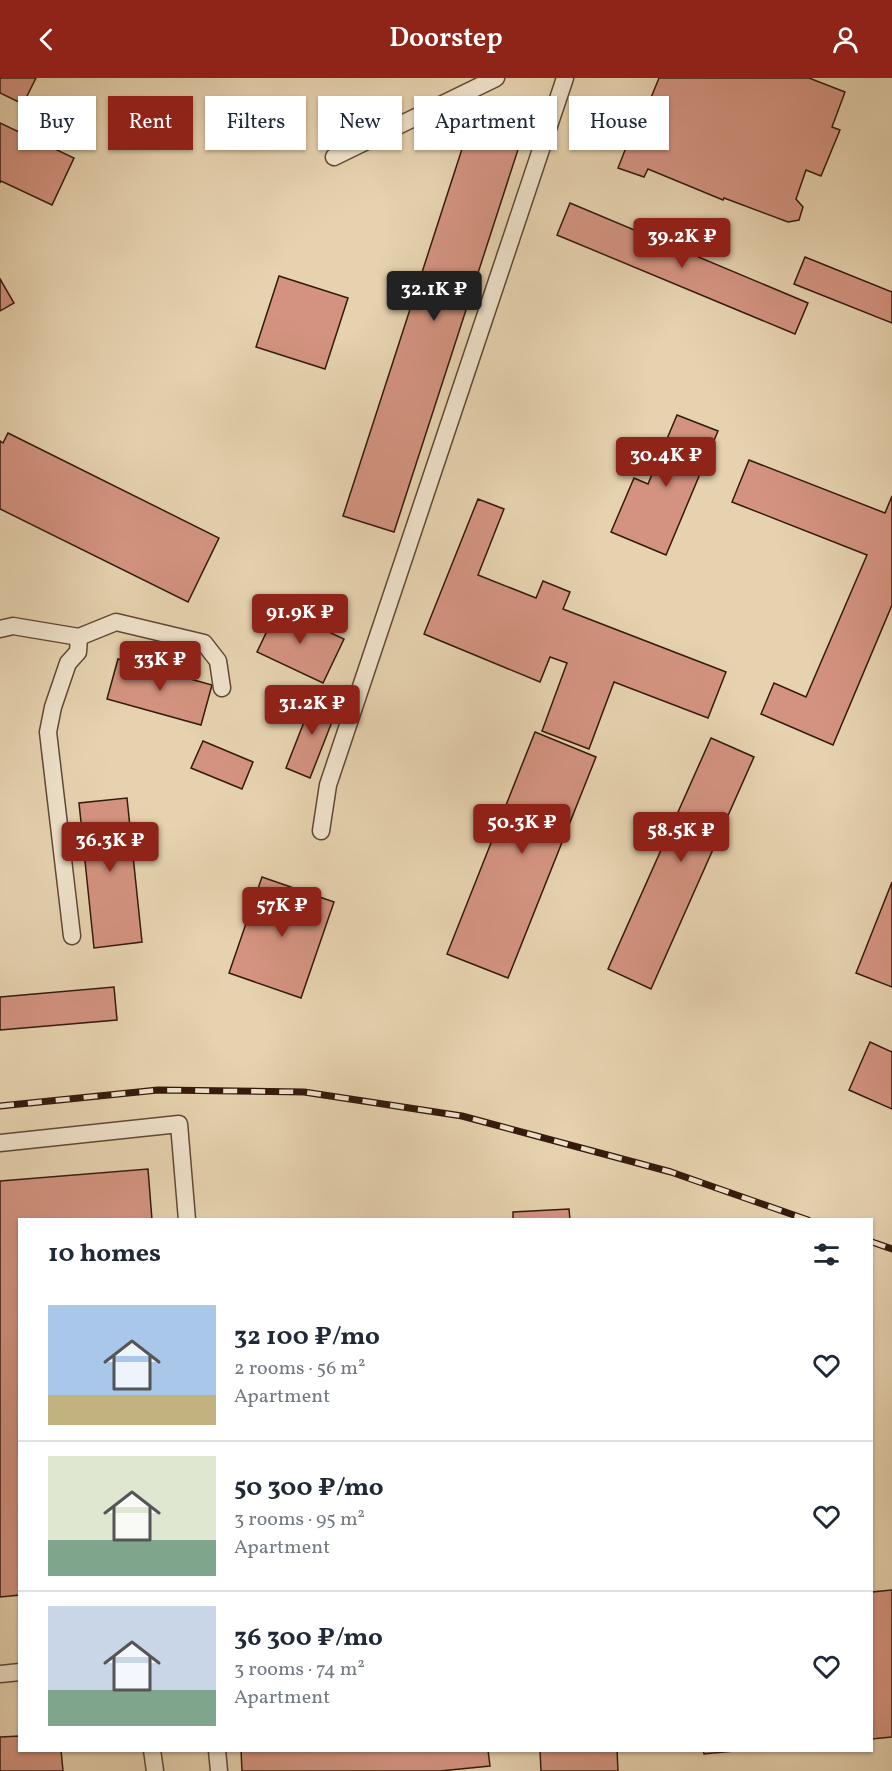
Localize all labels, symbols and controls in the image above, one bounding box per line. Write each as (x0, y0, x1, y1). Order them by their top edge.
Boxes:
text: Doorstep (389, 20, 503, 58)
icon: back (30, 23, 63, 56)
icon: person (829, 23, 862, 56)
chip: Buy (18, 96, 96, 150)
chip: Rent (108, 96, 193, 150)
chip: Filters (205, 96, 306, 150)
chip: New (318, 96, 402, 150)
chip: Apartment (414, 96, 557, 150)
chip: House (569, 96, 669, 150)
pin: 39.2K ₽ (627, 218, 737, 269)
text: 39.2K ₽ (647, 223, 717, 251)
pin: 32.1K ₽ (379, 271, 489, 322)
text: 32.1K ₽ (401, 276, 467, 304)
pin: 30.4K ₽ (611, 437, 721, 488)
text: 30.4K ₽ (630, 442, 702, 470)
pin: 91.9K ₽ (245, 594, 355, 645)
text: 91.9K ₽ (266, 599, 334, 627)
pin: 33K ₽ (118, 641, 202, 692)
text: 33K ₽ (134, 646, 186, 674)
pin: 31.2K ₽ (257, 685, 367, 736)
text: 31.2K ₽ (279, 690, 345, 718)
pin: 50.3K ₽ (467, 804, 577, 855)
text: 50.3K ₽ (487, 809, 557, 837)
pin: 58.5K ₽ (626, 812, 736, 863)
text: 58.5K ₽ (647, 817, 715, 845)
pin: 36.3K ₽ (55, 822, 165, 873)
text: 36.3K ₽ (76, 827, 144, 855)
pin: 57K ₽ (240, 887, 324, 938)
text: 57K ₽ (256, 892, 308, 920)
text: 10 homes (48, 1236, 161, 1272)
icon: filters (810, 1238, 843, 1271)
text: 32 100 ₽/mo (234, 1319, 380, 1355)
icon: home (96, 1329, 168, 1401)
icon: heart (810, 1349, 843, 1382)
text: 2 rooms · 56 m² (234, 1355, 365, 1383)
text: Apartment (234, 1383, 330, 1411)
text: 50 300 ₽/mo (234, 1470, 384, 1506)
icon: home (96, 1480, 168, 1552)
icon: heart (810, 1500, 843, 1533)
text: 3 rooms · 95 m² (234, 1506, 365, 1534)
text: Apartment (234, 1534, 330, 1562)
text: 36 300 ₽/mo (234, 1620, 383, 1656)
icon: home (96, 1630, 168, 1702)
icon: heart (810, 1650, 843, 1683)
text: 3 rooms · 74 m² (234, 1656, 365, 1684)
text: Apartment (234, 1684, 330, 1712)

